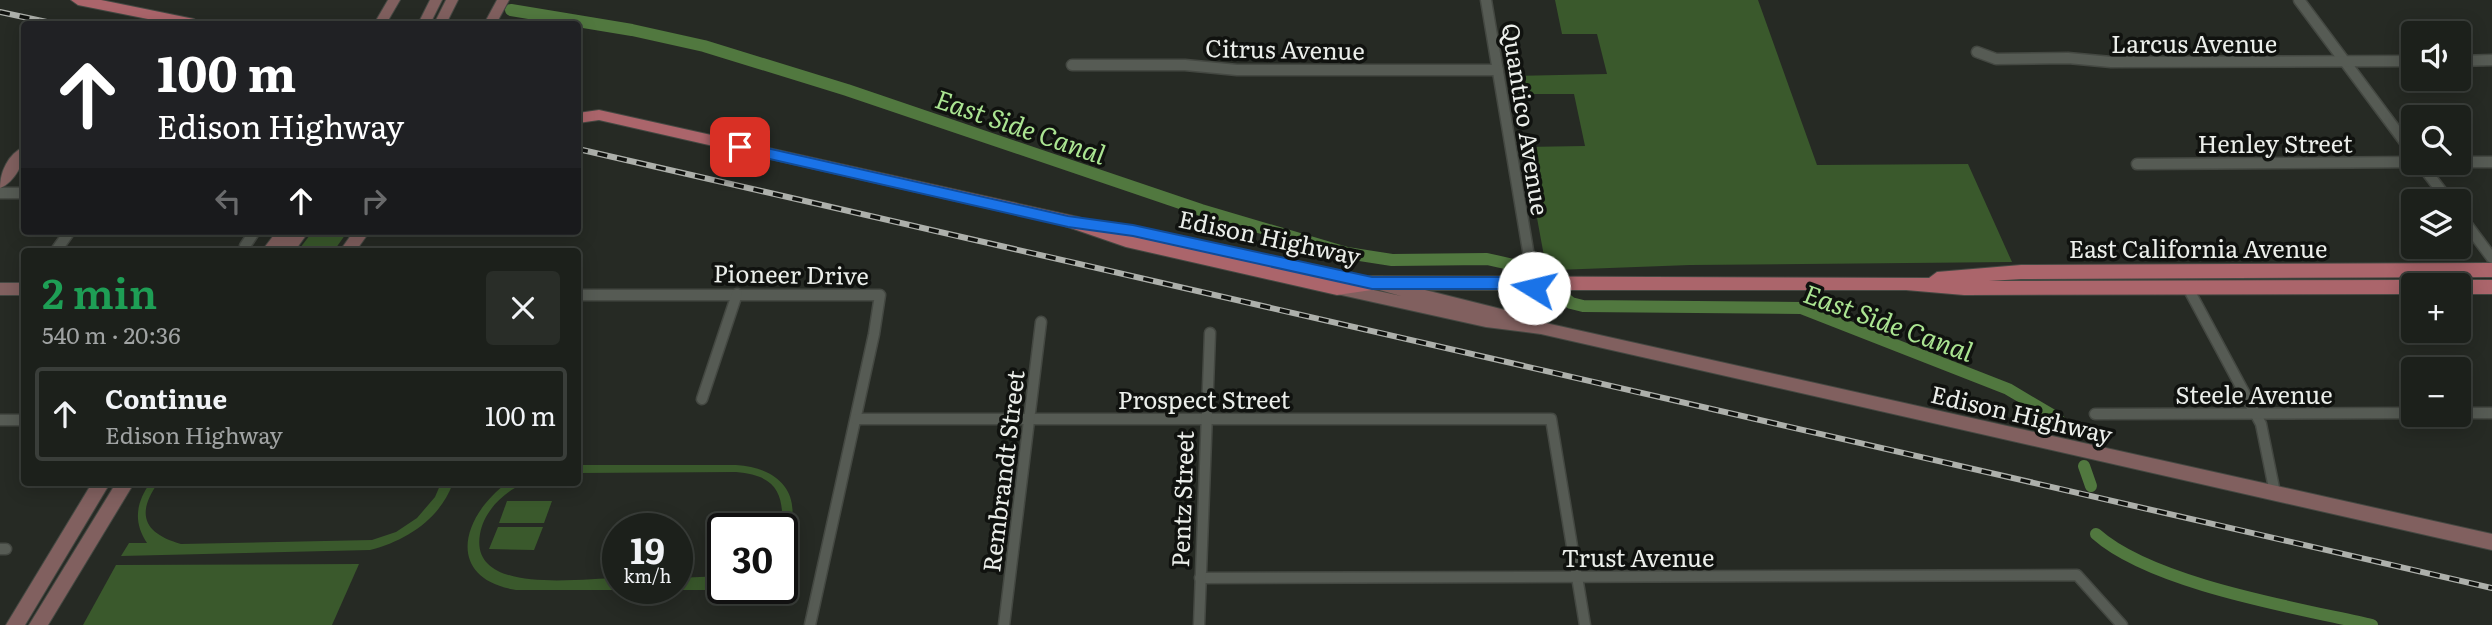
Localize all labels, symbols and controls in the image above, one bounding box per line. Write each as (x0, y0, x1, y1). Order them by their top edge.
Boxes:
street label: Quantico Avenue (1495, 20, 1559, 218)
map controls (2401, 21, 2471, 427)
button: sound (2401, 21, 2471, 91)
street label: Larcus Avenue (2111, 25, 2277, 60)
street label: Citrus Avenue (1205, 29, 1365, 67)
text: 100 m (157, 34, 296, 107)
icon: ahead (42, 49, 133, 140)
water label: East Side Canal (931, 78, 1112, 173)
text: Edison Highway (157, 101, 404, 149)
button: search (2401, 105, 2471, 175)
pin (710, 117, 770, 177)
street label: Henley Street (2197, 125, 2353, 160)
icon: arrive (721, 128, 759, 166)
icon: left (209, 182, 247, 220)
icon: ahead (282, 182, 320, 220)
icon: right (355, 182, 393, 220)
button: layers (2401, 189, 2471, 259)
street label: Edison Highway (1176, 200, 1365, 272)
street label: East California Avenue (2069, 230, 2327, 265)
position arrow (1497, 251, 1571, 325)
street label: Pioneer Drive (713, 254, 869, 292)
text: 2 min (42, 260, 157, 322)
button: close (486, 271, 560, 345)
water label: East Side Canal (1799, 272, 1980, 370)
button: + (2401, 273, 2471, 343)
text: 540 m · 20:36 (42, 317, 181, 351)
button: − (2401, 357, 2471, 427)
street label: Rembrandt Street (972, 368, 1032, 574)
street label: Edison Highway (1928, 375, 2116, 451)
street label: Steele Avenue (2175, 376, 2333, 411)
text: Continue (105, 378, 227, 417)
street label: Prospect Street (1118, 381, 1291, 416)
icon: ahead (46, 395, 84, 433)
text: 100 m (485, 395, 556, 434)
text: Edison Highway (105, 417, 283, 451)
street label: Pentz Street (1161, 430, 1201, 568)
speed limit sign: 30 (707, 513, 798, 604)
text: 19 (630, 523, 665, 575)
street label: Trust Avenue (1561, 539, 1715, 574)
text: km/h (624, 562, 671, 589)

